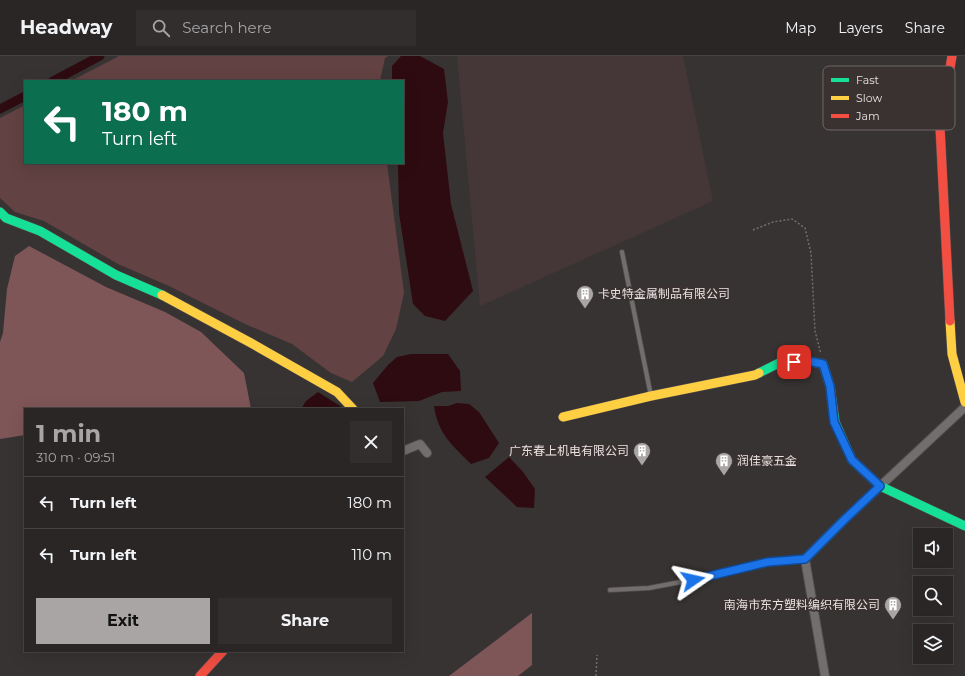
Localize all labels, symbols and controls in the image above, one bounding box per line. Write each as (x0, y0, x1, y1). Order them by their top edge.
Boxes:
search box (136, 10, 416, 46)
text: Headway (20, 16, 112, 39)
icon: search (150, 17, 172, 39)
text: Search here (182, 18, 272, 37)
text: Map (785, 19, 816, 37)
text: Layers (838, 19, 883, 37)
text: Share (905, 19, 945, 37)
legend (823, 66, 955, 130)
text: Fast (856, 73, 880, 87)
text: Slow (856, 91, 882, 105)
text: 180 m (102, 94, 188, 128)
icon: left (36, 96, 88, 148)
text: Jam (855, 109, 880, 123)
text: Turn left (102, 128, 177, 150)
building icon: 卡史特金属制品有限公司 (575, 284, 595, 309)
place label: 卡史特金属制品有限公司 (598, 286, 730, 301)
pin (777, 345, 811, 379)
icon: arrive (783, 351, 805, 373)
text: 1 min (36, 419, 101, 448)
button: close (350, 421, 392, 463)
building icon: 广东春上机电有限公司 (632, 441, 652, 466)
place label: 广东春上机电有限公司 (509, 443, 629, 458)
text: 310 m · 09:51 (36, 449, 115, 465)
building icon: 润佳豪五金 (714, 451, 734, 476)
place label: 润佳豪五金 (737, 453, 797, 468)
icon: left (36, 492, 58, 514)
text: Turn left (70, 493, 137, 512)
text: 180 m (347, 493, 392, 512)
map controls (913, 528, 953, 664)
button: sound (913, 528, 953, 568)
icon: left (36, 544, 58, 566)
text: Turn left (70, 545, 137, 564)
text: 110 m (351, 545, 392, 564)
position arrow (672, 559, 714, 601)
button: search (913, 576, 953, 616)
building icon: 南海市东方塑料编织有限公司 (883, 595, 903, 620)
place label: 南海市东方塑料编织有限公司 (724, 597, 880, 612)
button: Exit (36, 598, 210, 644)
button: Share (218, 598, 392, 644)
button: layers (913, 624, 953, 664)

